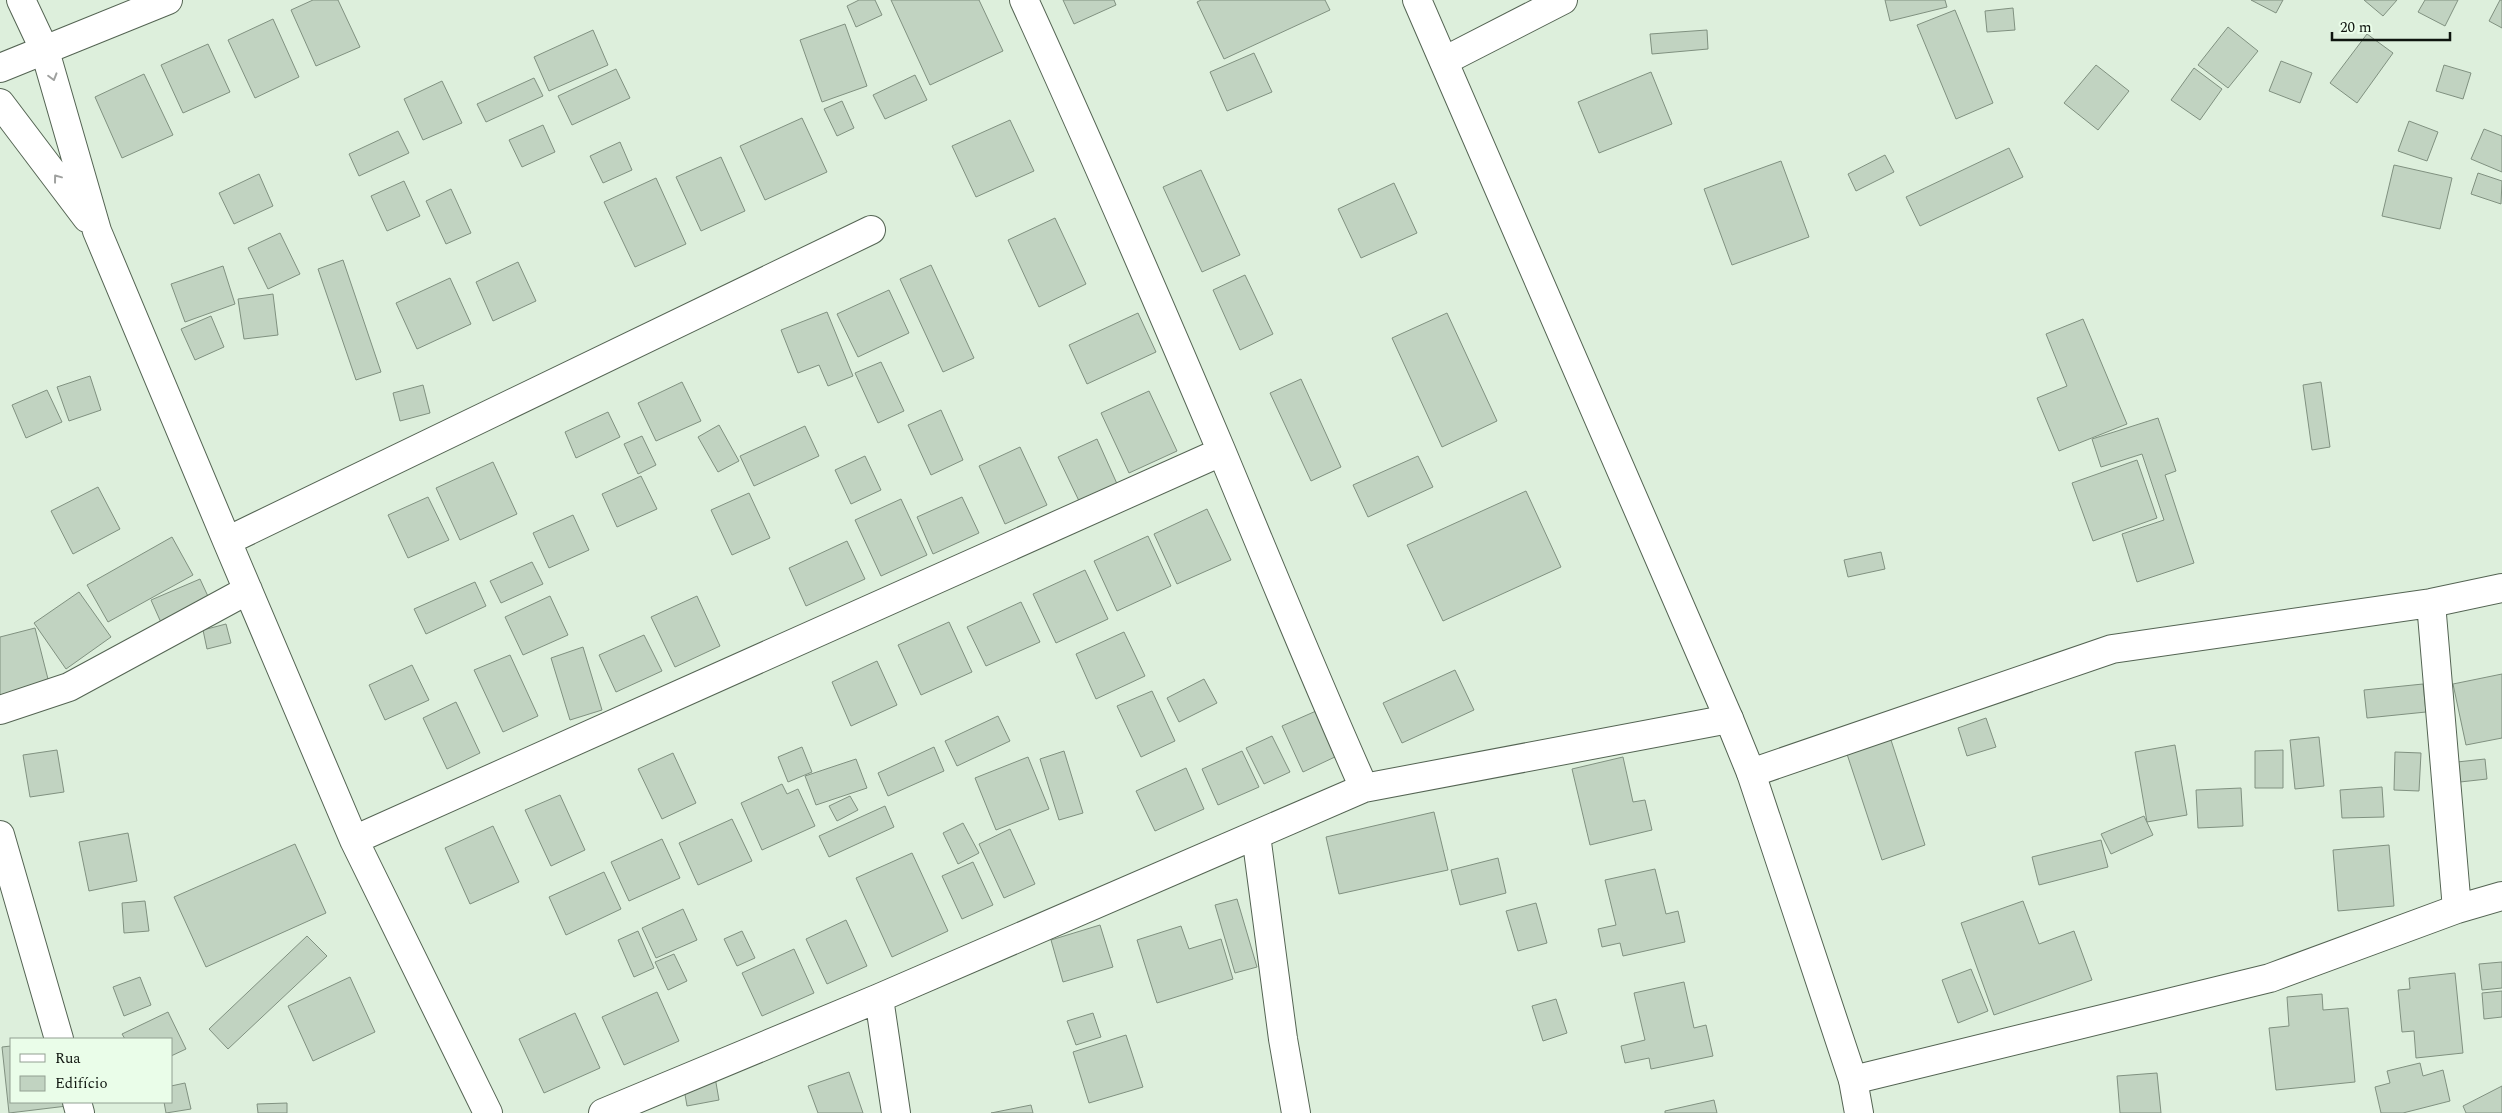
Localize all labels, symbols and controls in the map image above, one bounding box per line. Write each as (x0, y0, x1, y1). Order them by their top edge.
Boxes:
scale bar (2332, 10, 2450, 42)
text: 20 m (2340, 16, 2372, 39)
one-way arrow (47, 72, 57, 81)
one-way arrow (54, 174, 63, 184)
legend (10, 1038, 172, 1103)
text: Rua (55, 1047, 81, 1070)
text: Edifício (55, 1072, 108, 1095)

